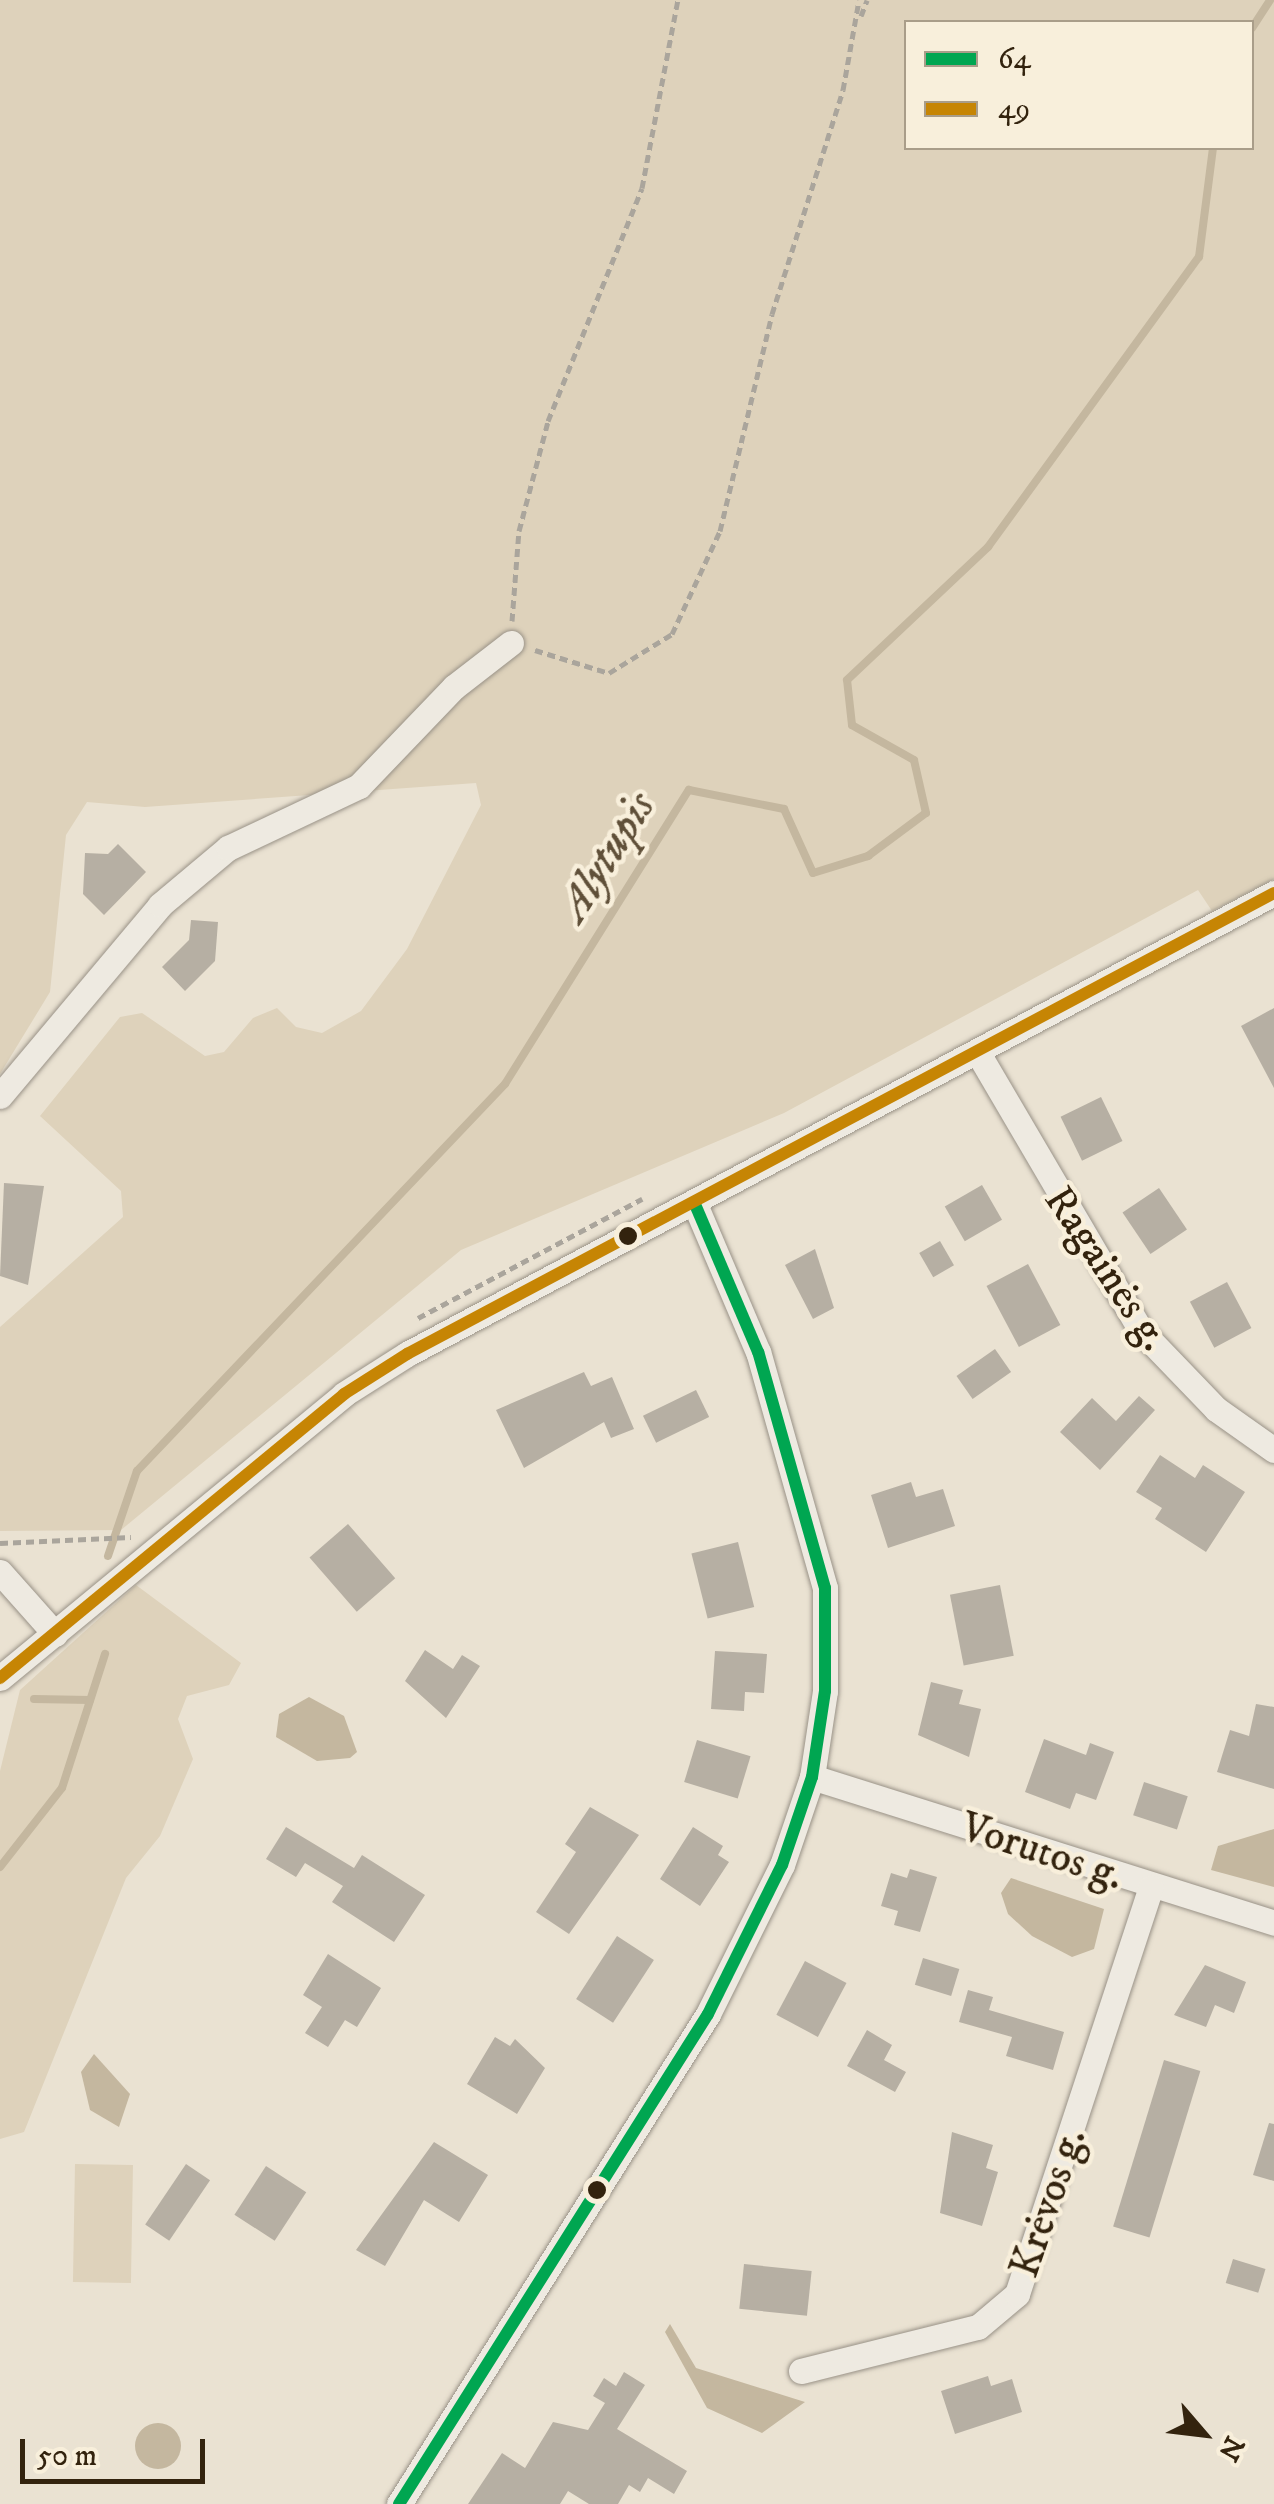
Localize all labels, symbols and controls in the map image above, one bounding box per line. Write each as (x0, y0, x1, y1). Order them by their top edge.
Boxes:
legend (904, 20, 1254, 150)
text: 64 (998, 41, 1031, 78)
text: 49 (998, 91, 1030, 128)
water label: Alytupis (548, 783, 668, 931)
street label: Ragainės g. (1033, 1177, 1179, 1361)
unlabelled marker (618, 1226, 638, 1246)
street label: Vorutos g. (954, 1802, 1130, 1902)
street label: Krėvos g. (1000, 2122, 1098, 2284)
unlabelled marker (587, 2180, 607, 2200)
north arrow (1154, 2384, 1254, 2484)
scale bar (25, 2419, 210, 2481)
text: N (1210, 2430, 1252, 2467)
text: 50 m (37, 2438, 97, 2475)

